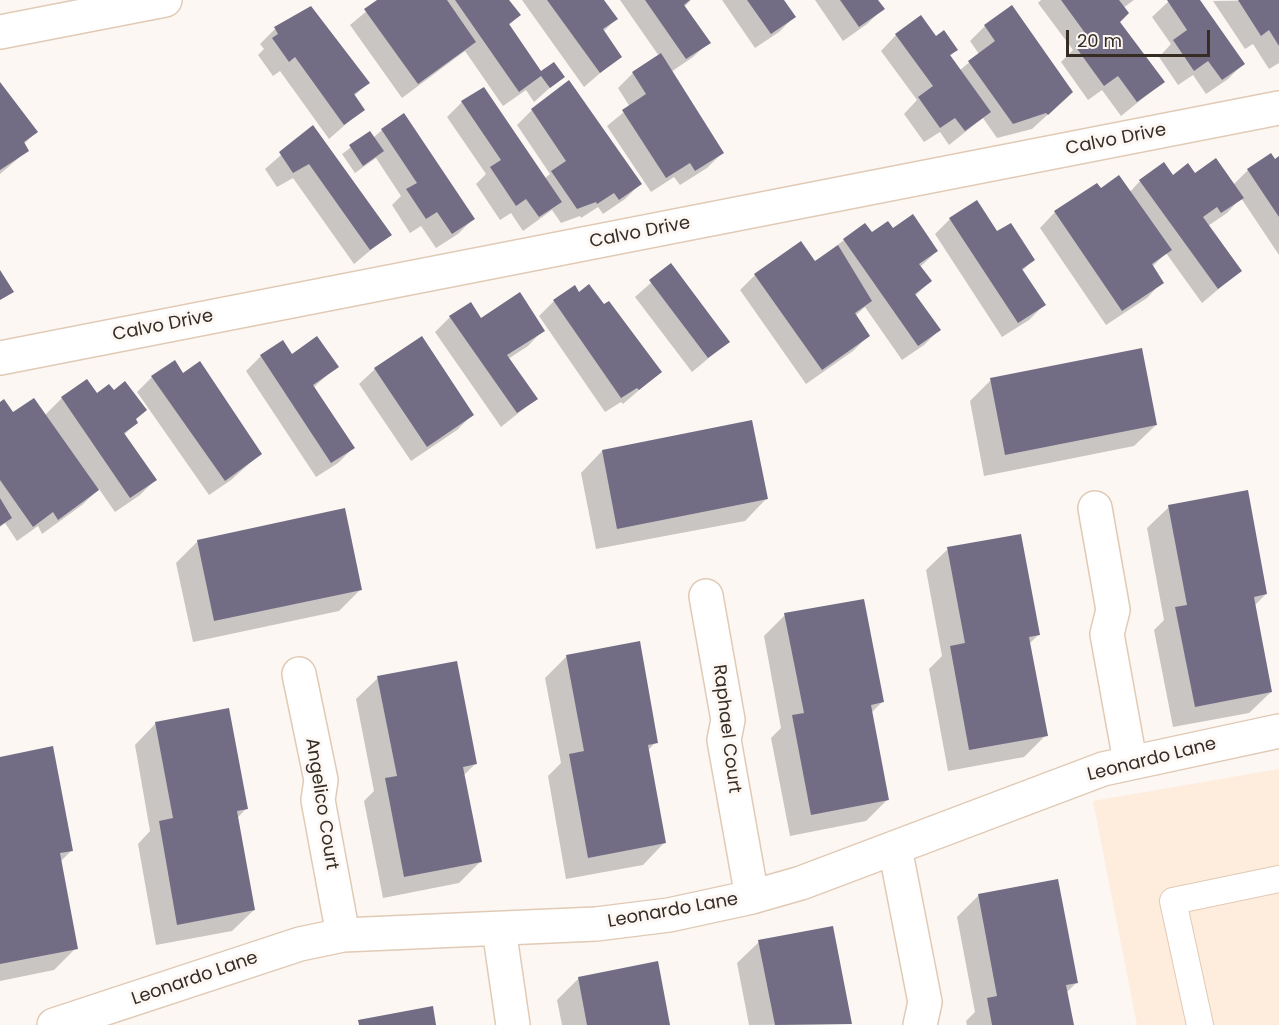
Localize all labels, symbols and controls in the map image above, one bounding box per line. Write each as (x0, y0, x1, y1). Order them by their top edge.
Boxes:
scale bar (1069, 18, 1213, 56)
text: 20 m (1077, 28, 1122, 53)
street label: Calvo Drive (1064, 120, 1168, 160)
street label: Calvo Drive (588, 213, 692, 253)
street label: Calvo Drive (111, 306, 215, 346)
street label: Raphael Court (707, 663, 745, 795)
street label: Leonardo Lane (1085, 734, 1219, 786)
street label: Angelico Court (300, 736, 342, 872)
street label: Leonardo Lane (606, 889, 740, 933)
street label: Leonardo Lane (129, 947, 261, 1011)

